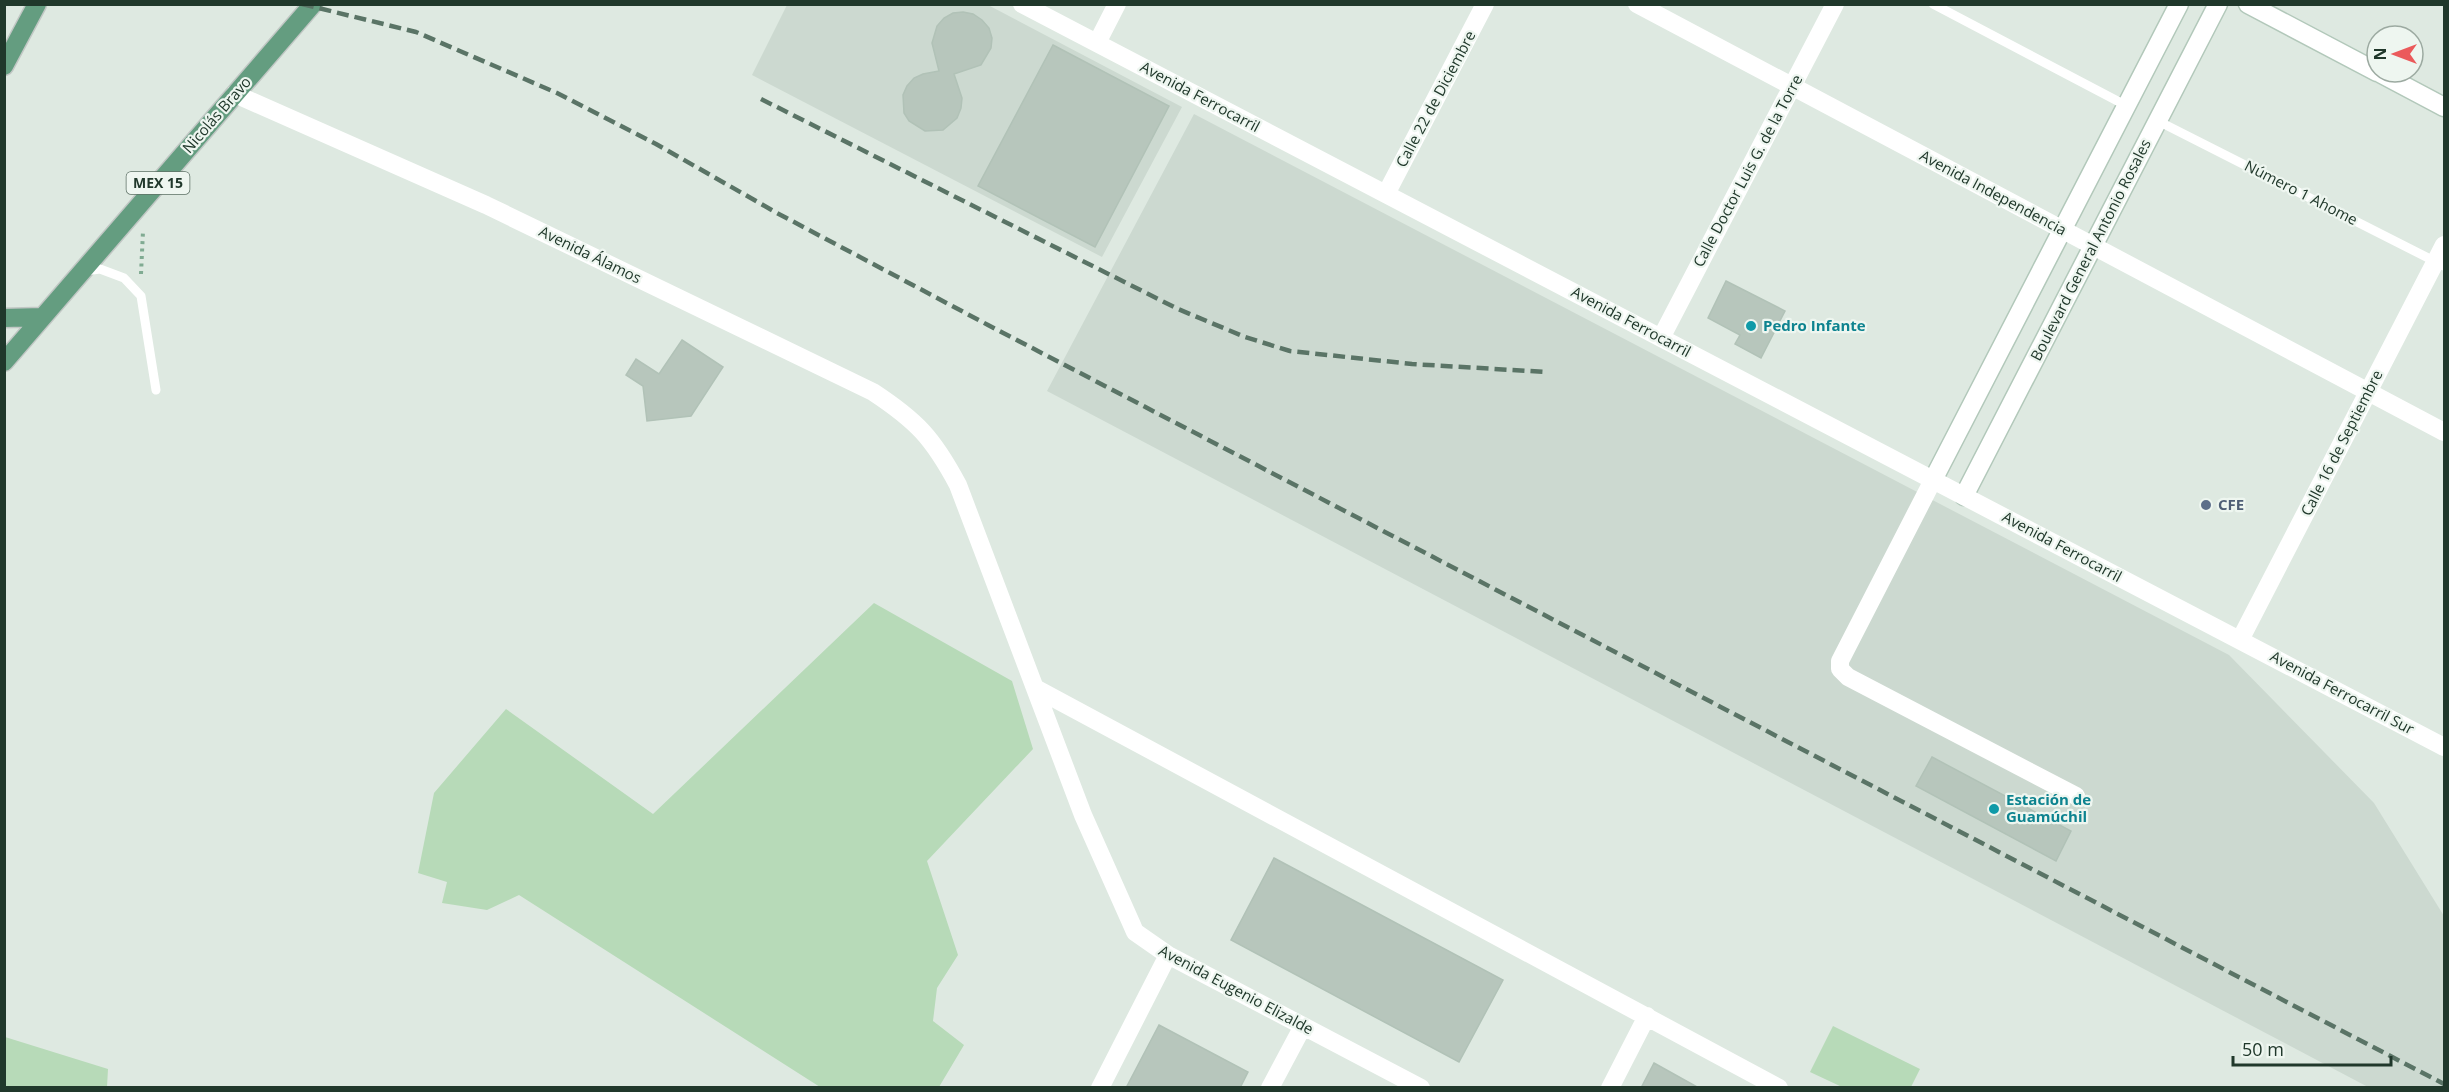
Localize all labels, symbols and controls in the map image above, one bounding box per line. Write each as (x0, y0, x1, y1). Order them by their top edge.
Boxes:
north arrow (2365, 24, 2425, 84)
street label: Calle 22 de Diciembre (1391, 27, 1480, 170)
text: N (2369, 47, 2391, 61)
street label: Avenida Ferrocarril (1137, 56, 1264, 136)
street label: Calle Doctor Luis G. de la Torre (1688, 71, 1806, 270)
street label: Nicolás Bravo (177, 72, 255, 157)
street label: Boulevard General Antonio Rosales (2025, 135, 2155, 364)
street label: Avenida Independencia (1917, 145, 2070, 239)
street label: Número 1 Ahome (2242, 155, 2361, 229)
road number: MEX 15 (126, 172, 190, 194)
street label: Avenida Álamos (536, 221, 645, 288)
street label: Avenida Ferrocarril (1568, 281, 1695, 361)
place label: Pedro Infante (1763, 315, 1866, 335)
marker: Pedro Infante (1744, 319, 1758, 333)
street label: Calle 16 de Septiembre (2296, 366, 2387, 519)
place label: CFE (2218, 494, 2244, 514)
marker: CFE (2199, 498, 2213, 512)
street label: Avenida Ferrocarril (1999, 506, 2126, 586)
street label: Avenida Ferrocarril Sur (2267, 646, 2418, 739)
place label: Estación de Guamúchil (2006, 789, 2091, 826)
marker: Estación de Guamúchil (1987, 802, 2001, 816)
street label: Avenida Eugenio Elizalde (1156, 940, 1317, 1038)
scale bar (2233, 1029, 2390, 1067)
text: 50 m (2242, 1037, 2284, 1061)

